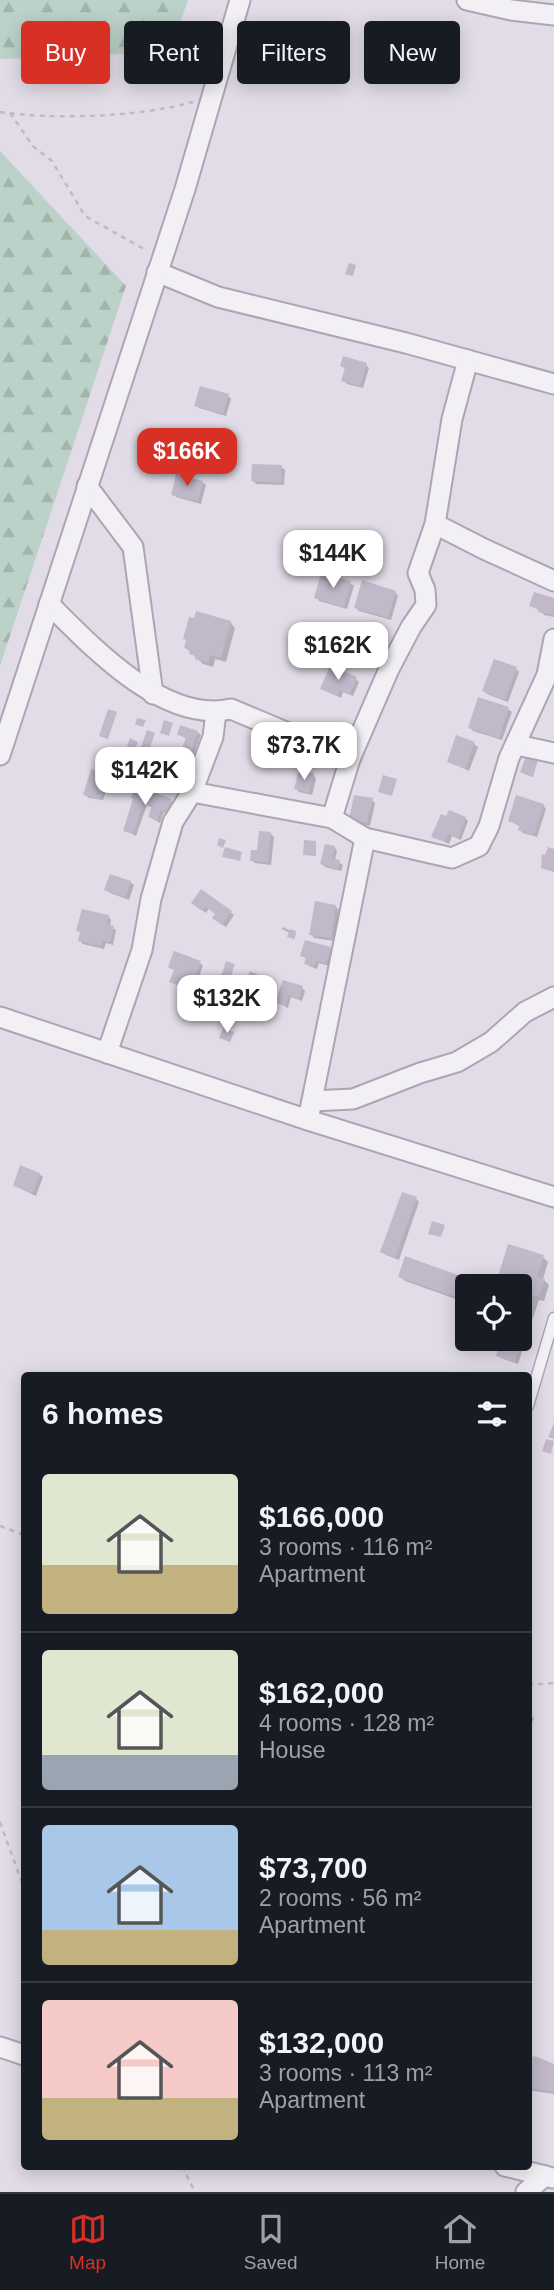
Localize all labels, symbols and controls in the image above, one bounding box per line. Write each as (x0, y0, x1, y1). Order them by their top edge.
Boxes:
chip: Buy (21, 21, 110, 84)
chip: Rent (124, 21, 223, 84)
chip: Filters (237, 21, 350, 84)
chip: New (364, 21, 460, 84)
pin: $166K (138, 428, 236, 488)
text: $166K (153, 438, 221, 464)
pin: $144K (284, 530, 382, 590)
text: $144K (299, 540, 367, 566)
pin: $162K (289, 622, 387, 682)
text: $162K (304, 632, 372, 658)
pin: $73.7K (247, 722, 361, 782)
text: $73.7K (267, 732, 341, 758)
pin: $142K (96, 748, 194, 807)
text: $142K (111, 757, 179, 783)
pin: $132K (178, 976, 276, 1035)
text: $132K (193, 985, 261, 1011)
map controls (455, 1274, 532, 1351)
button: locate (455, 1274, 532, 1351)
icon: filters (473, 1395, 511, 1433)
text: 6 homes (42, 1397, 164, 1430)
text: $166,000 (259, 1500, 384, 1533)
icon: home (98, 1502, 182, 1586)
text: 3 rooms · 116 m² (259, 1534, 432, 1560)
text: Apartment (259, 1561, 365, 1587)
text: $162,000 (259, 1676, 384, 1709)
icon: home (98, 1678, 182, 1762)
text: 4 rooms · 128 m² (259, 1710, 434, 1736)
text: House (259, 1737, 325, 1763)
text: $73,700 (259, 1851, 367, 1884)
icon: home (98, 1853, 182, 1937)
text: 2 rooms · 56 m² (259, 1885, 421, 1911)
text: Apartment (259, 1912, 365, 1938)
text: $132,000 (259, 2026, 384, 2059)
icon: home (98, 2028, 182, 2112)
text: 3 rooms · 113 m² (259, 2060, 432, 2086)
text: Apartment (259, 2087, 365, 2113)
tab: Map (69, 2210, 107, 2274)
tab: Saved (244, 2210, 298, 2274)
tab: Home (435, 2210, 485, 2274)

